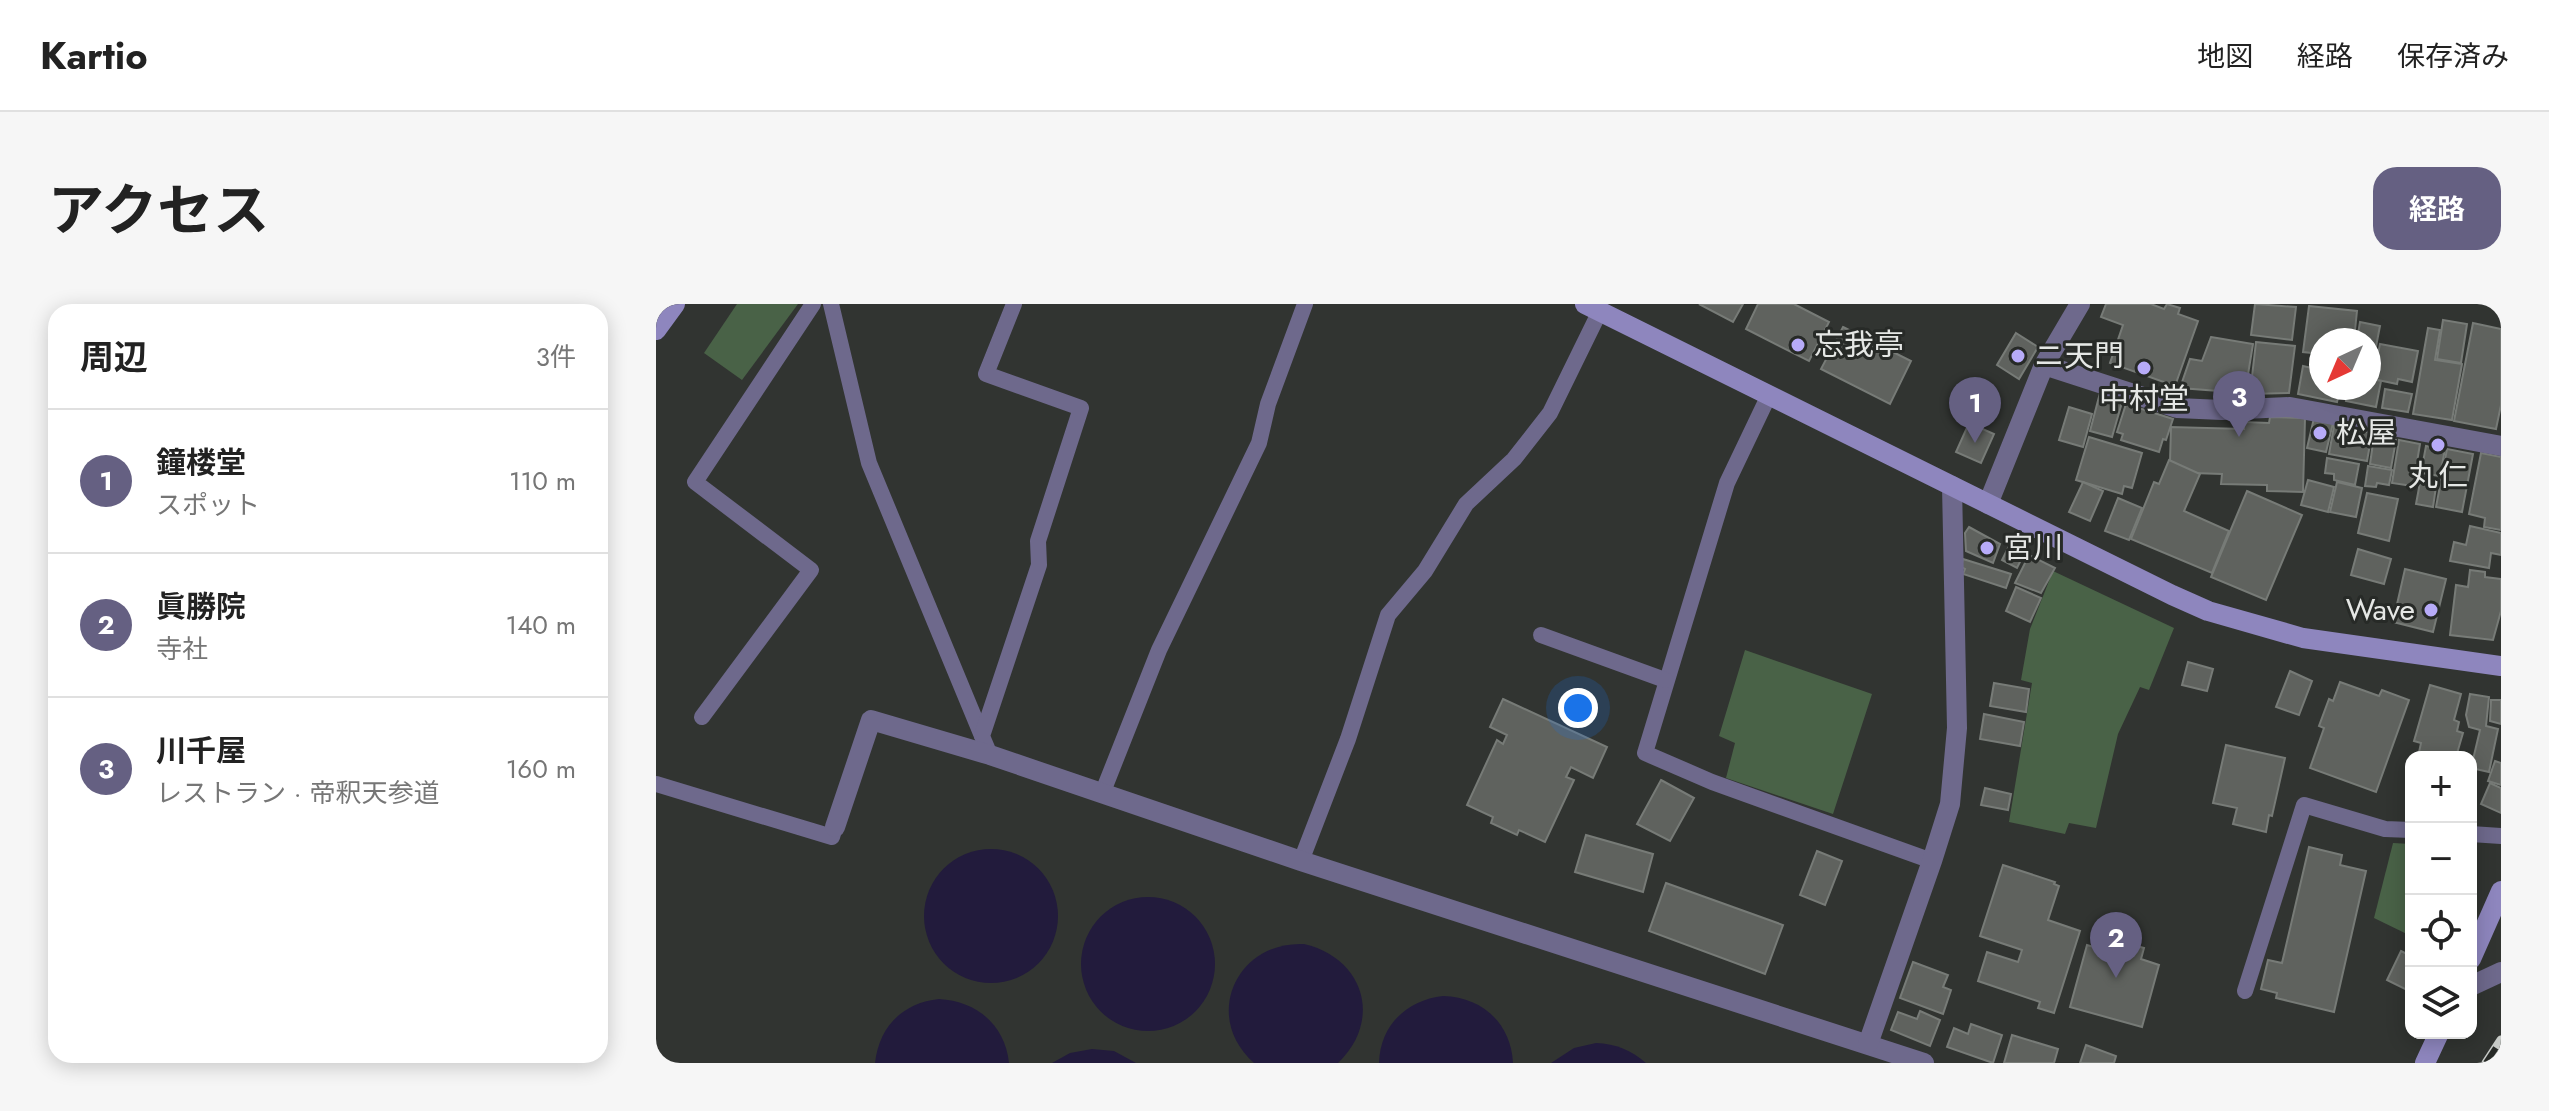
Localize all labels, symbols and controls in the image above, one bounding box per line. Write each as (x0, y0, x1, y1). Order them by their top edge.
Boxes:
text: Kartio (40, 28, 148, 83)
text: 地図 (2197, 36, 2253, 77)
text: 経路 (2297, 36, 2353, 77)
text: 保存済み (2397, 36, 2509, 77)
button: 経路 (2373, 167, 2501, 250)
text: アクセス (48, 170, 269, 251)
place label: 忘我亭 (1814, 323, 1904, 366)
north arrow (2309, 328, 2381, 400)
text: 周辺 (80, 333, 148, 382)
place label: ニ天門 (2034, 334, 2124, 377)
marker: 忘我亭 (1789, 336, 1807, 354)
text: 3件 (536, 338, 576, 376)
marker: ニ天門 (2009, 347, 2027, 365)
marker: 中村堂 (2135, 359, 2153, 377)
pin: 3 (2213, 371, 2265, 437)
pin: 1 (1949, 377, 2001, 443)
place label: 中村堂 (2099, 377, 2189, 420)
place label: 松屋 (2336, 411, 2396, 454)
marker: 松屋 (2311, 424, 2329, 442)
marker: 丸仁 (2429, 436, 2447, 454)
text: 鐘楼堂 (156, 441, 246, 484)
place label: 丸仁 (2408, 454, 2468, 497)
text: 1 (99, 462, 113, 500)
text: 110 m (509, 462, 576, 500)
text: スポット (156, 486, 260, 524)
place label: 宮川 (2003, 526, 2063, 569)
marker: 宮川 (1978, 539, 1996, 557)
text: 眞勝院 (156, 585, 246, 628)
place label: Wave (2346, 588, 2415, 631)
marker: Wave (2422, 601, 2440, 619)
text: 2 (97, 606, 115, 644)
text: 140 m (505, 606, 576, 644)
text: 寺社 (156, 630, 208, 668)
your location (1558, 688, 1598, 728)
text: 川千屋 (156, 729, 246, 772)
text: 3 (98, 750, 114, 788)
text: 160 m (506, 750, 576, 788)
map controls (2405, 751, 2477, 1039)
button: + (2405, 751, 2477, 823)
text: レストラン · 帝釈天参道 (156, 774, 439, 812)
button: − (2405, 823, 2477, 895)
button: locate (2405, 895, 2477, 967)
pin: 2 (2090, 912, 2142, 978)
button: layers (2405, 967, 2477, 1039)

